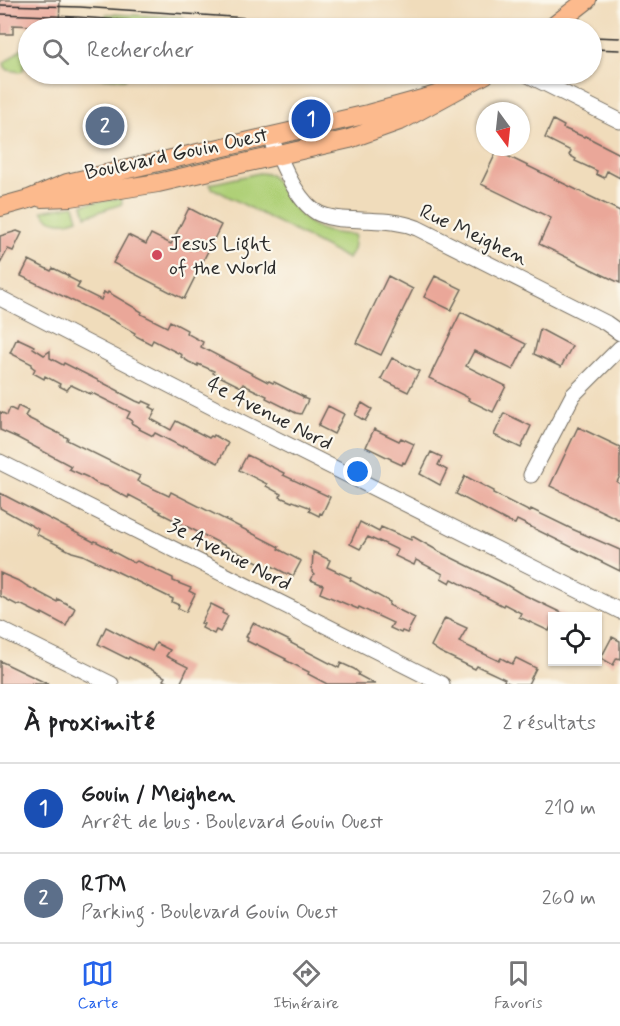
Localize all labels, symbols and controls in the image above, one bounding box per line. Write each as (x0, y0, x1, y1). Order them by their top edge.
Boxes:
search box (18, 18, 602, 84)
icon: search (39, 35, 72, 68)
text: Rechercher (87, 37, 194, 65)
pin: 1 (292, 96, 330, 142)
north arrow (476, 102, 530, 156)
pin: 2 (86, 104, 124, 148)
street label: Boulevard Gouin Ouest (82, 121, 271, 187)
street label: Rue Meighen (415, 198, 533, 272)
place label: Jesus Light of the World (169, 230, 276, 282)
marker: Jesus Light of the World (150, 248, 164, 262)
street label: 4e Avenue Nord (202, 370, 337, 458)
your location (343, 457, 372, 486)
street label: 3e Avenue Nord (163, 512, 296, 598)
map controls (548, 612, 602, 666)
button: locate (548, 612, 602, 666)
text: À proximité (24, 706, 155, 740)
text: 2 résultats (503, 710, 596, 737)
text: Gouin / Meighen (81, 781, 235, 809)
text: 1 (39, 795, 48, 822)
text: 210 m (544, 795, 596, 822)
text: Arrêt de bus · Boulevard Gouin Ouest (81, 809, 383, 836)
text: RTM (81, 871, 127, 899)
text: 2 (39, 885, 48, 912)
text: 260 m (542, 885, 596, 912)
text: Parking · Boulevard Gouin Ouest (81, 899, 338, 926)
tab: Carte (77, 957, 118, 1014)
tab: Itinéraire (273, 957, 339, 1014)
tab: Favoris (494, 957, 543, 1014)

